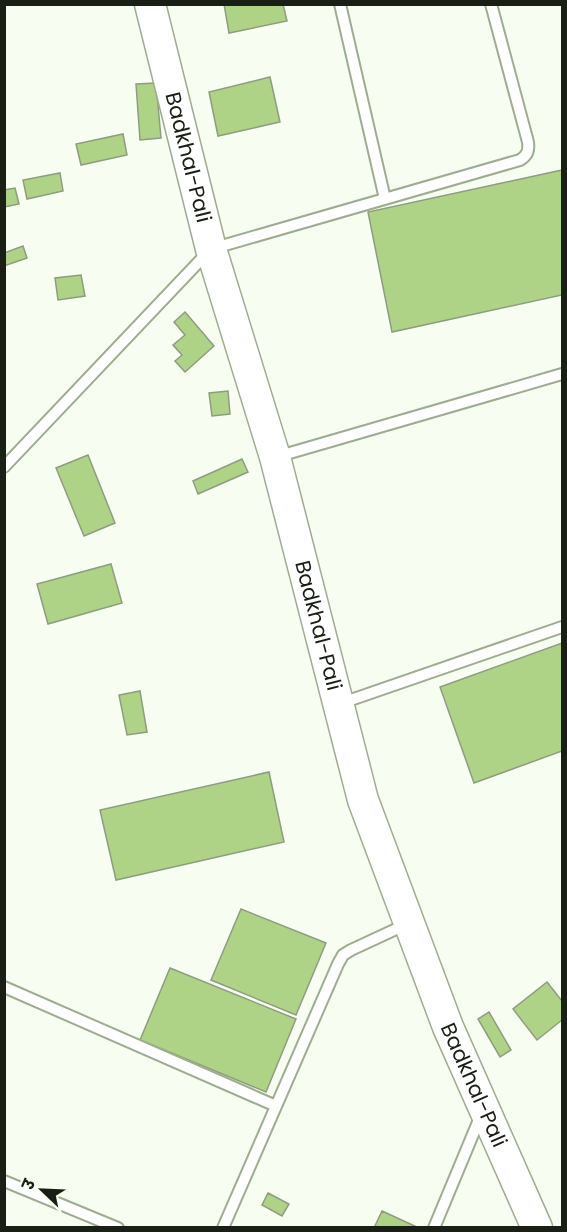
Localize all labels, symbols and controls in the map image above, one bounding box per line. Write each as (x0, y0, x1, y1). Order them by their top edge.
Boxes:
street label: Badkhal-Pali (158, 89, 219, 225)
street label: Badkhal-Pali (288, 557, 349, 693)
street label: Badkhal-Pali (434, 1018, 514, 1152)
north arrow (12, 1160, 72, 1220)
text: उ (16, 1175, 41, 1194)

